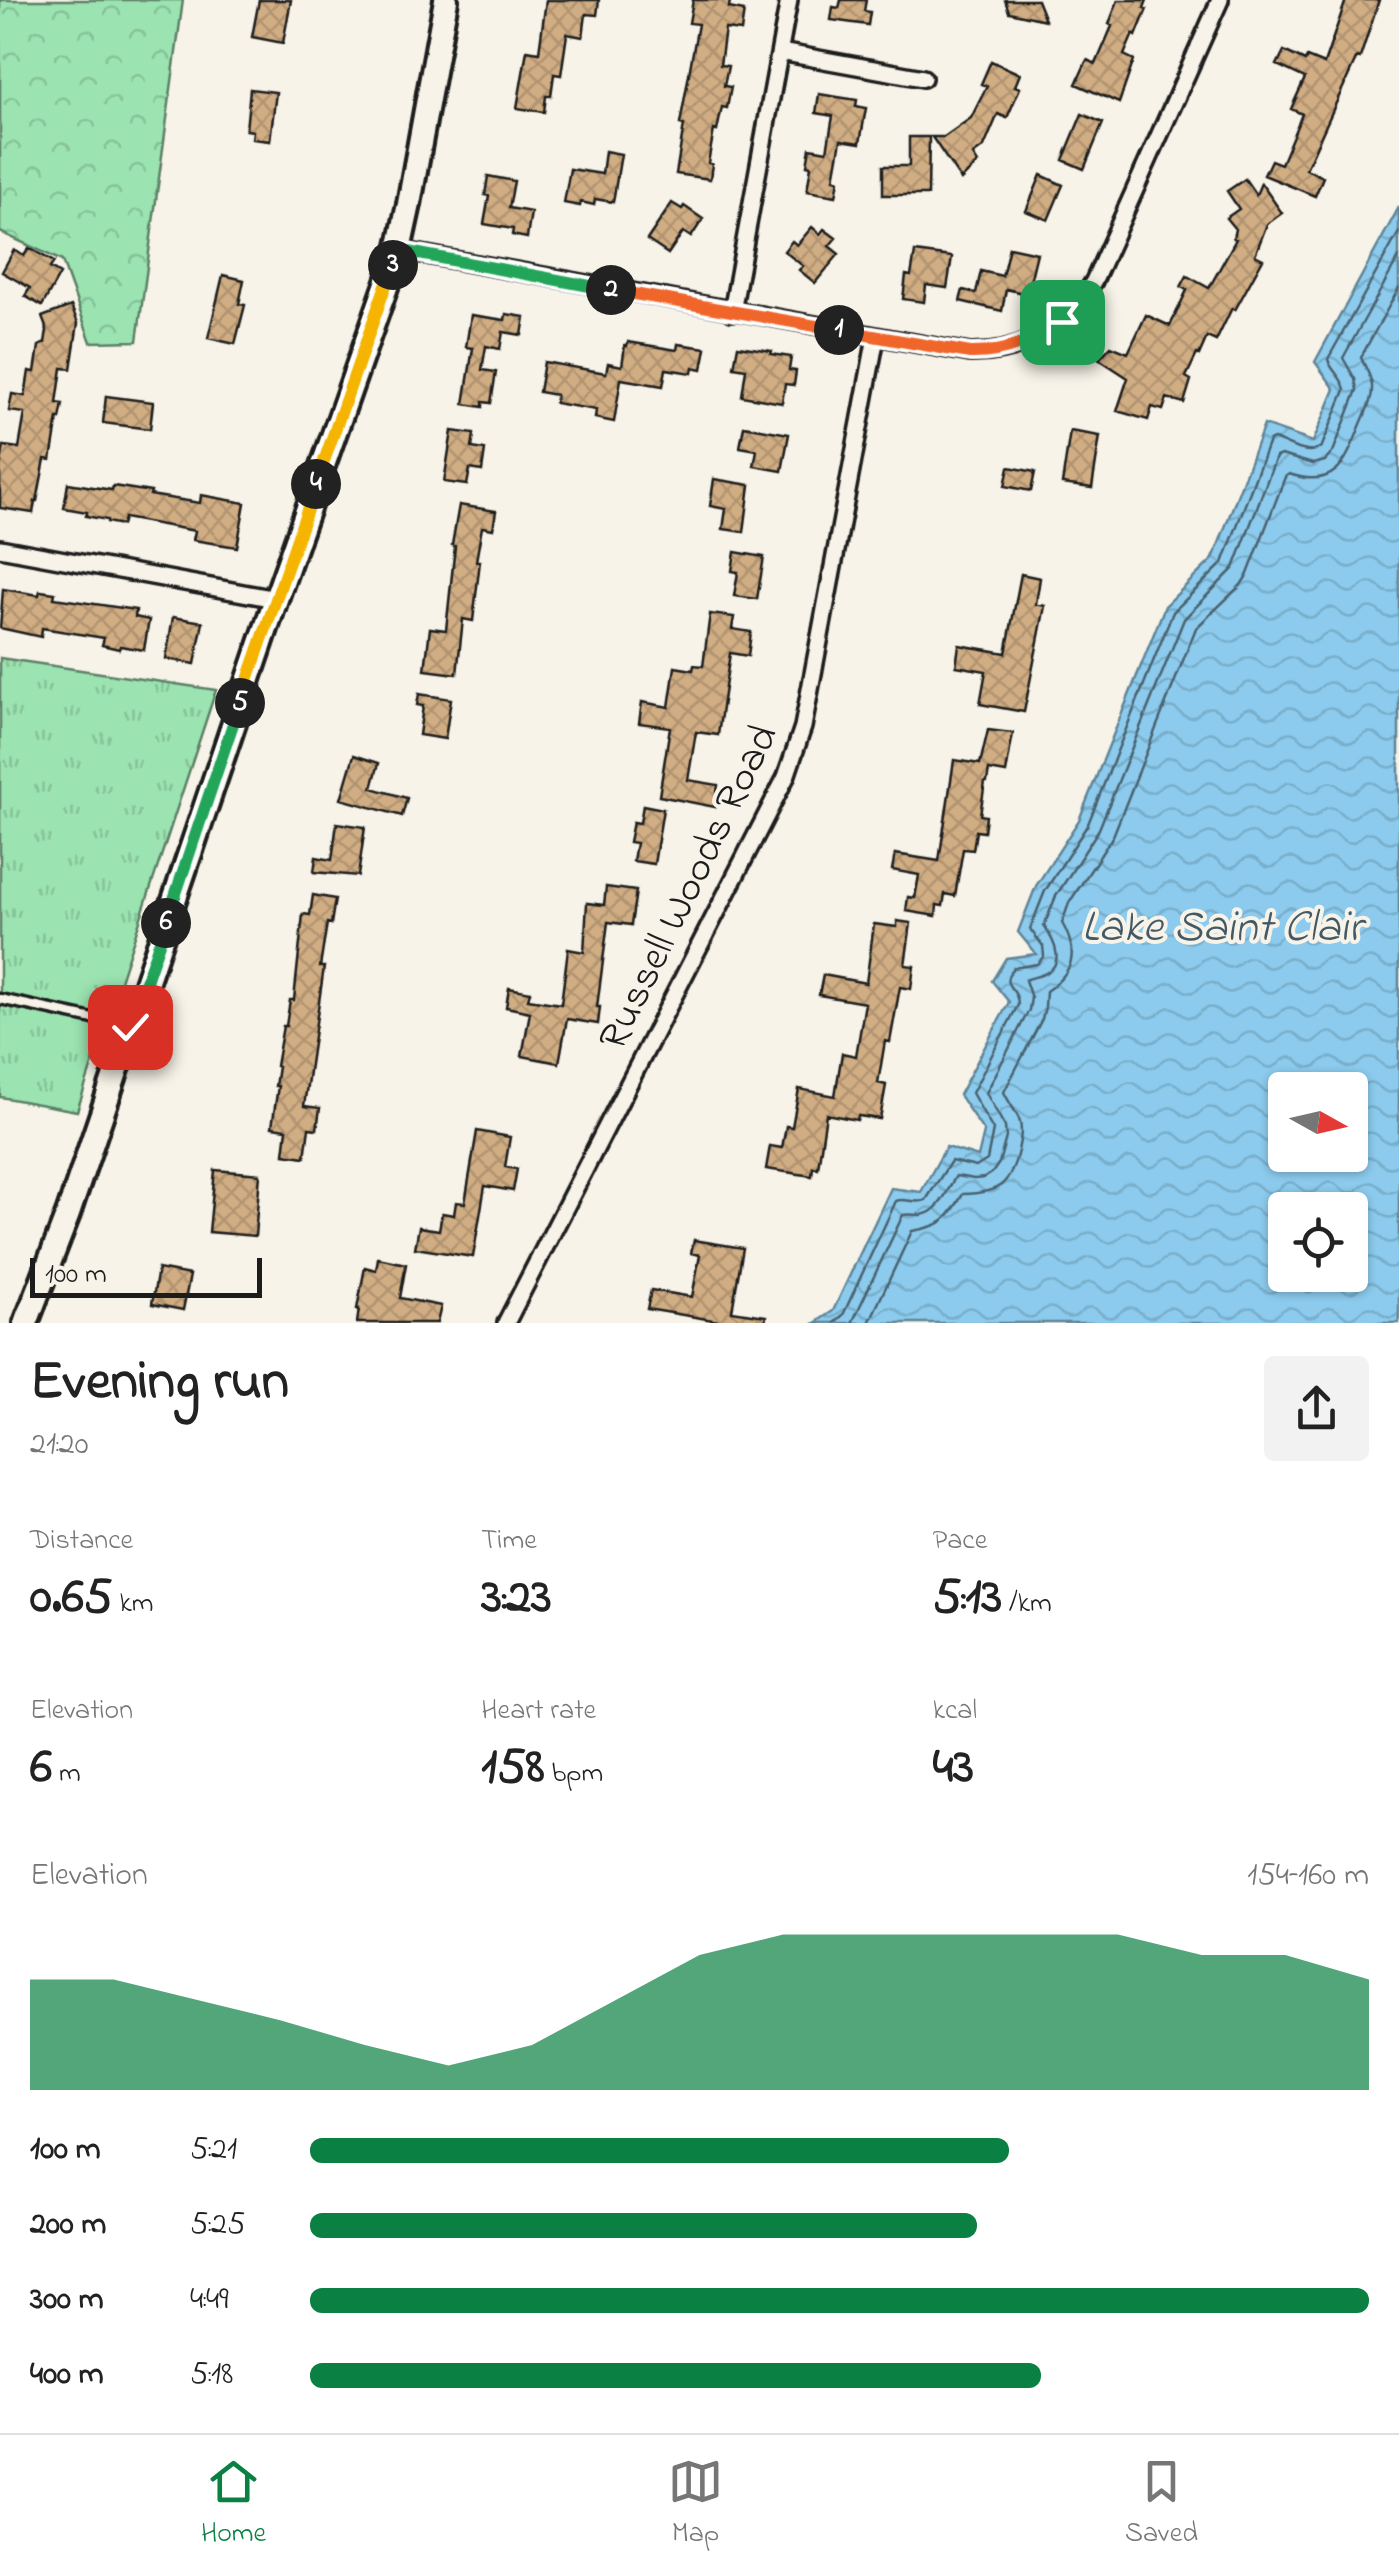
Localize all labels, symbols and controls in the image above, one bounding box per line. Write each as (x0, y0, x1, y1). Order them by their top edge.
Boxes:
pin: 3 (368, 240, 418, 290)
text: 3 (387, 244, 399, 285)
pin: 2 (586, 265, 636, 315)
text: 2 (604, 269, 618, 310)
pin (1020, 280, 1105, 365)
icon: arrive (1035, 295, 1090, 350)
pin: 1 (814, 305, 864, 355)
text: 1 (835, 309, 843, 350)
pin: 4 (291, 459, 341, 509)
text: 4 (310, 463, 322, 504)
pin: 5 (215, 678, 265, 728)
text: 5 (232, 682, 248, 723)
street label: Russell Woods Road (585, 714, 796, 1061)
water label: Lake Saint Clair (1082, 896, 1367, 962)
pin: 6 (141, 898, 191, 948)
text: 6 (160, 902, 172, 943)
pin (88, 985, 173, 1070)
icon: check (103, 1000, 158, 1055)
north arrow (1268, 1072, 1368, 1172)
map controls (1268, 1072, 1368, 1292)
button: locate (1268, 1192, 1368, 1292)
scale bar (30, 1253, 262, 1298)
text: 100 m (45, 1255, 107, 1296)
text: Evening run (30, 1344, 289, 1424)
button: share (1264, 1356, 1369, 1461)
text: 21:20 (30, 1422, 89, 1469)
text: Distance (30, 1521, 133, 1562)
text: Time (481, 1521, 537, 1562)
text: Pace (933, 1521, 987, 1562)
text: 0.65 (30, 1562, 112, 1635)
text: 3:23 (481, 1562, 552, 1635)
text: 5:13 (933, 1562, 1002, 1635)
text: km (112, 1584, 153, 1625)
text: /km (1002, 1584, 1052, 1625)
text: Elevation (30, 1691, 133, 1732)
text: Heart rate (481, 1691, 596, 1732)
text: kcal (933, 1691, 977, 1732)
text: 6 (30, 1732, 52, 1805)
text: 158 (481, 1732, 545, 1805)
text: 43 (933, 1732, 974, 1805)
text: m (52, 1754, 81, 1795)
text: bpm (545, 1754, 603, 1795)
text: Elevation (30, 1853, 148, 1900)
text: 154–160 m (1247, 1853, 1369, 1900)
text: 100 m (30, 2127, 101, 2174)
text: 5:21 (190, 2127, 237, 2174)
text: 200 m (30, 2202, 106, 2249)
text: 5:25 (190, 2202, 245, 2249)
text: 300 m (30, 2277, 104, 2324)
text: 4:49 (190, 2277, 229, 2324)
text: 400 m (30, 2352, 104, 2399)
text: 5:18 (190, 2352, 233, 2399)
tab: Home (201, 2454, 266, 2555)
tab: Map (668, 2454, 723, 2555)
tab: Saved (1125, 2454, 1198, 2555)

